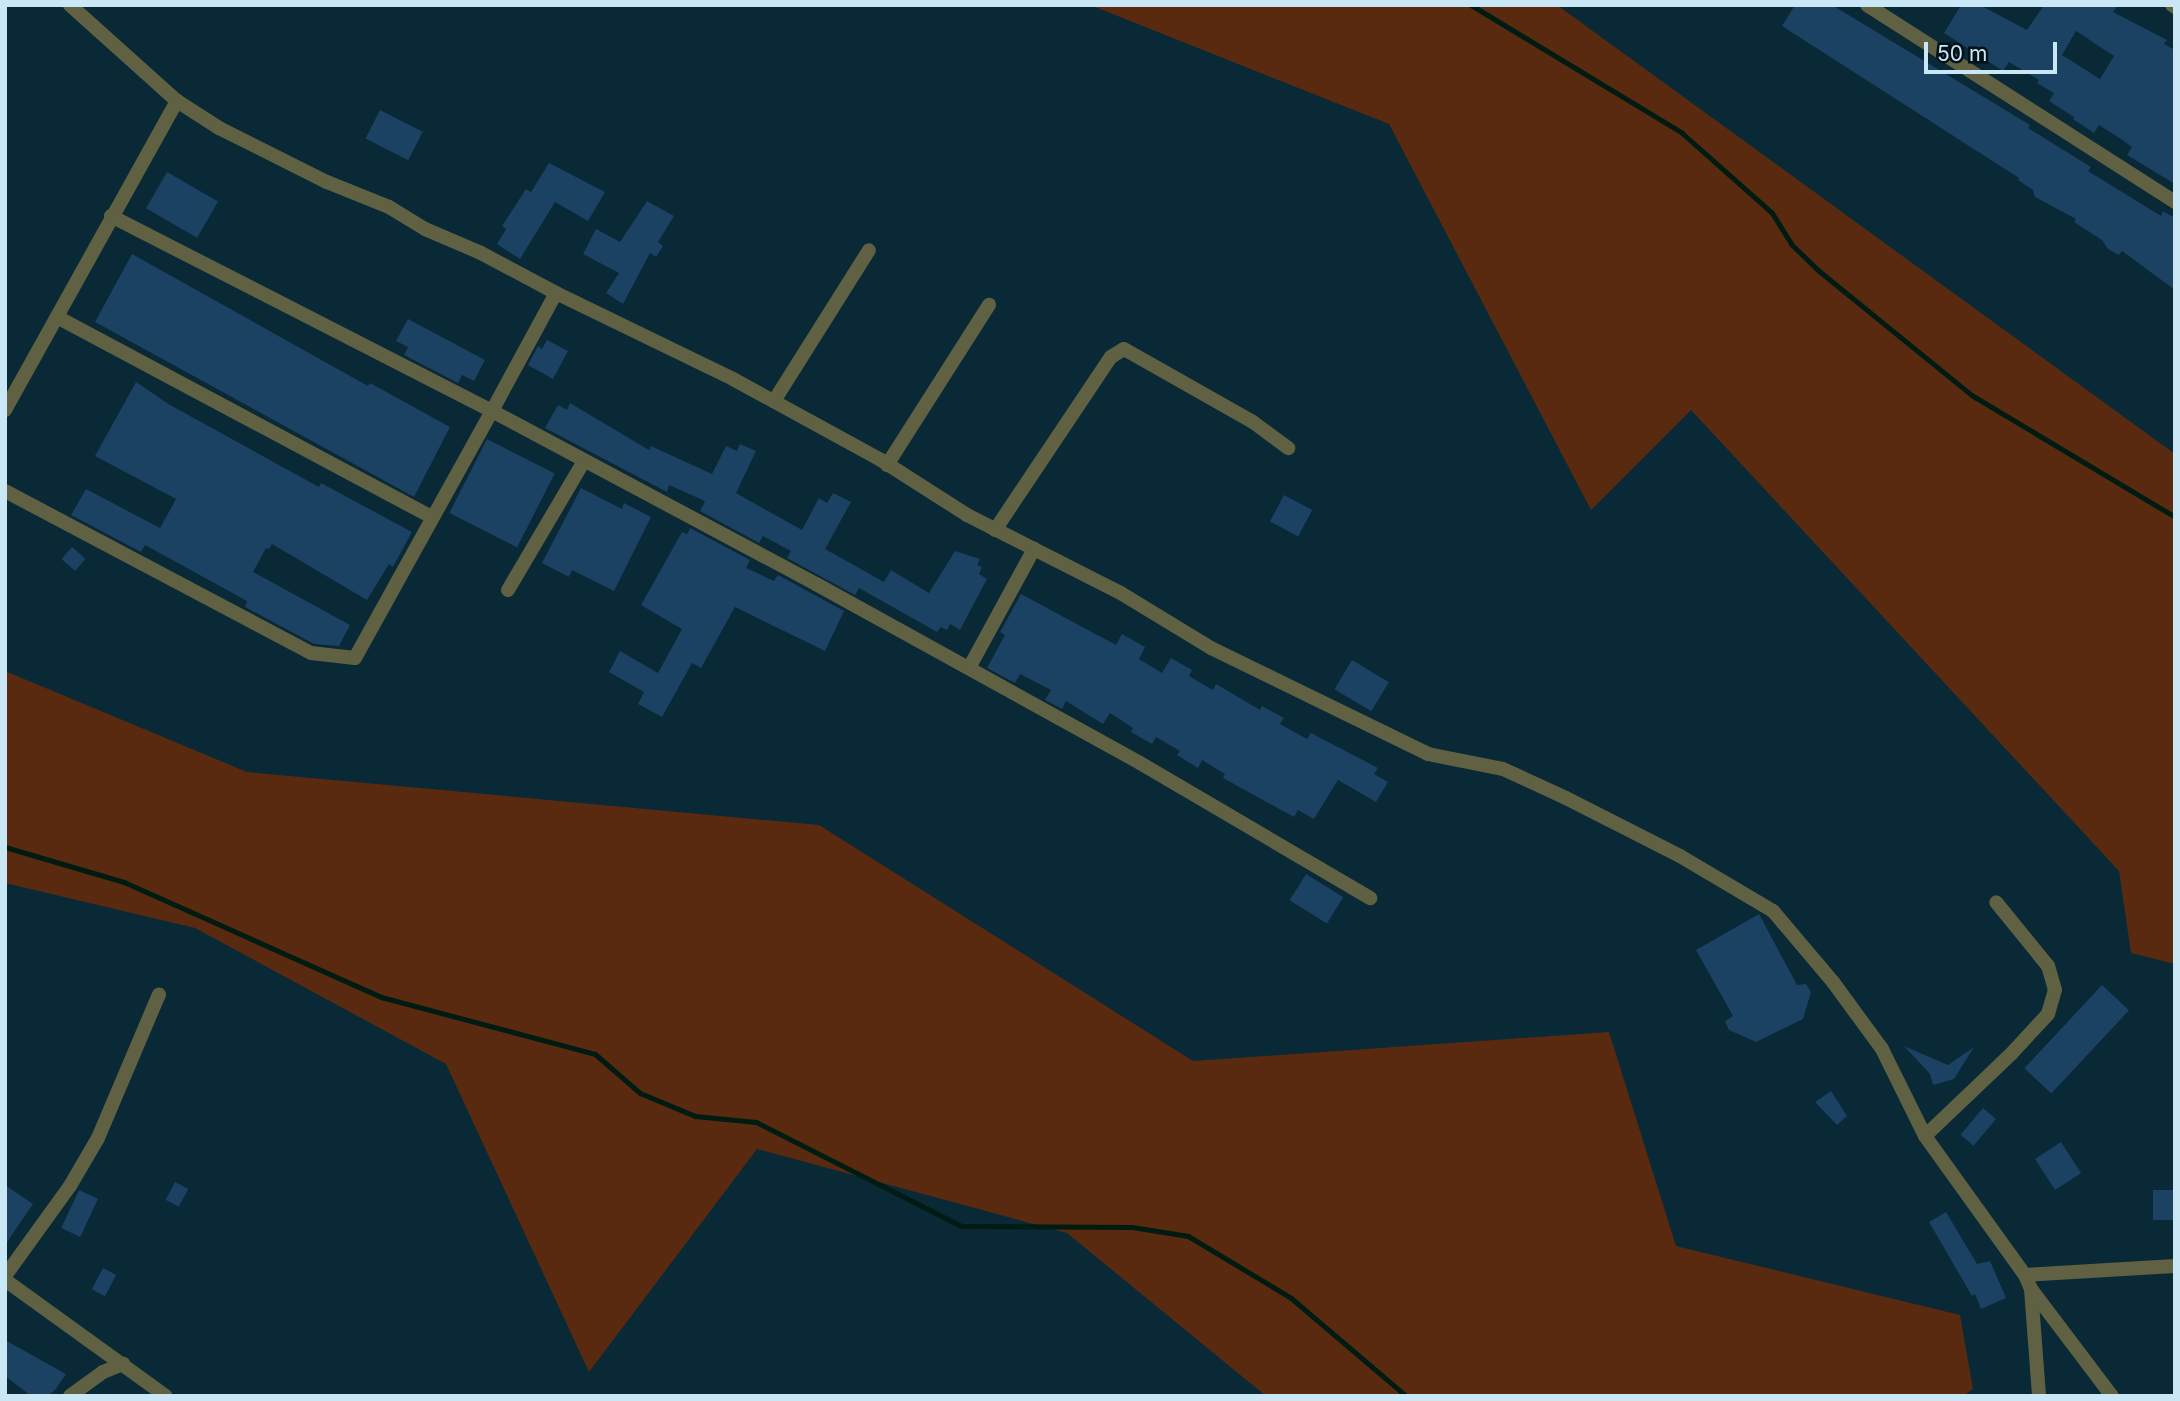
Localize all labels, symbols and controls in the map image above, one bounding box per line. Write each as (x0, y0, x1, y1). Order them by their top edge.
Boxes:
scale bar (1928, 28, 2061, 72)
text: 50 m (1937, 41, 1987, 66)

